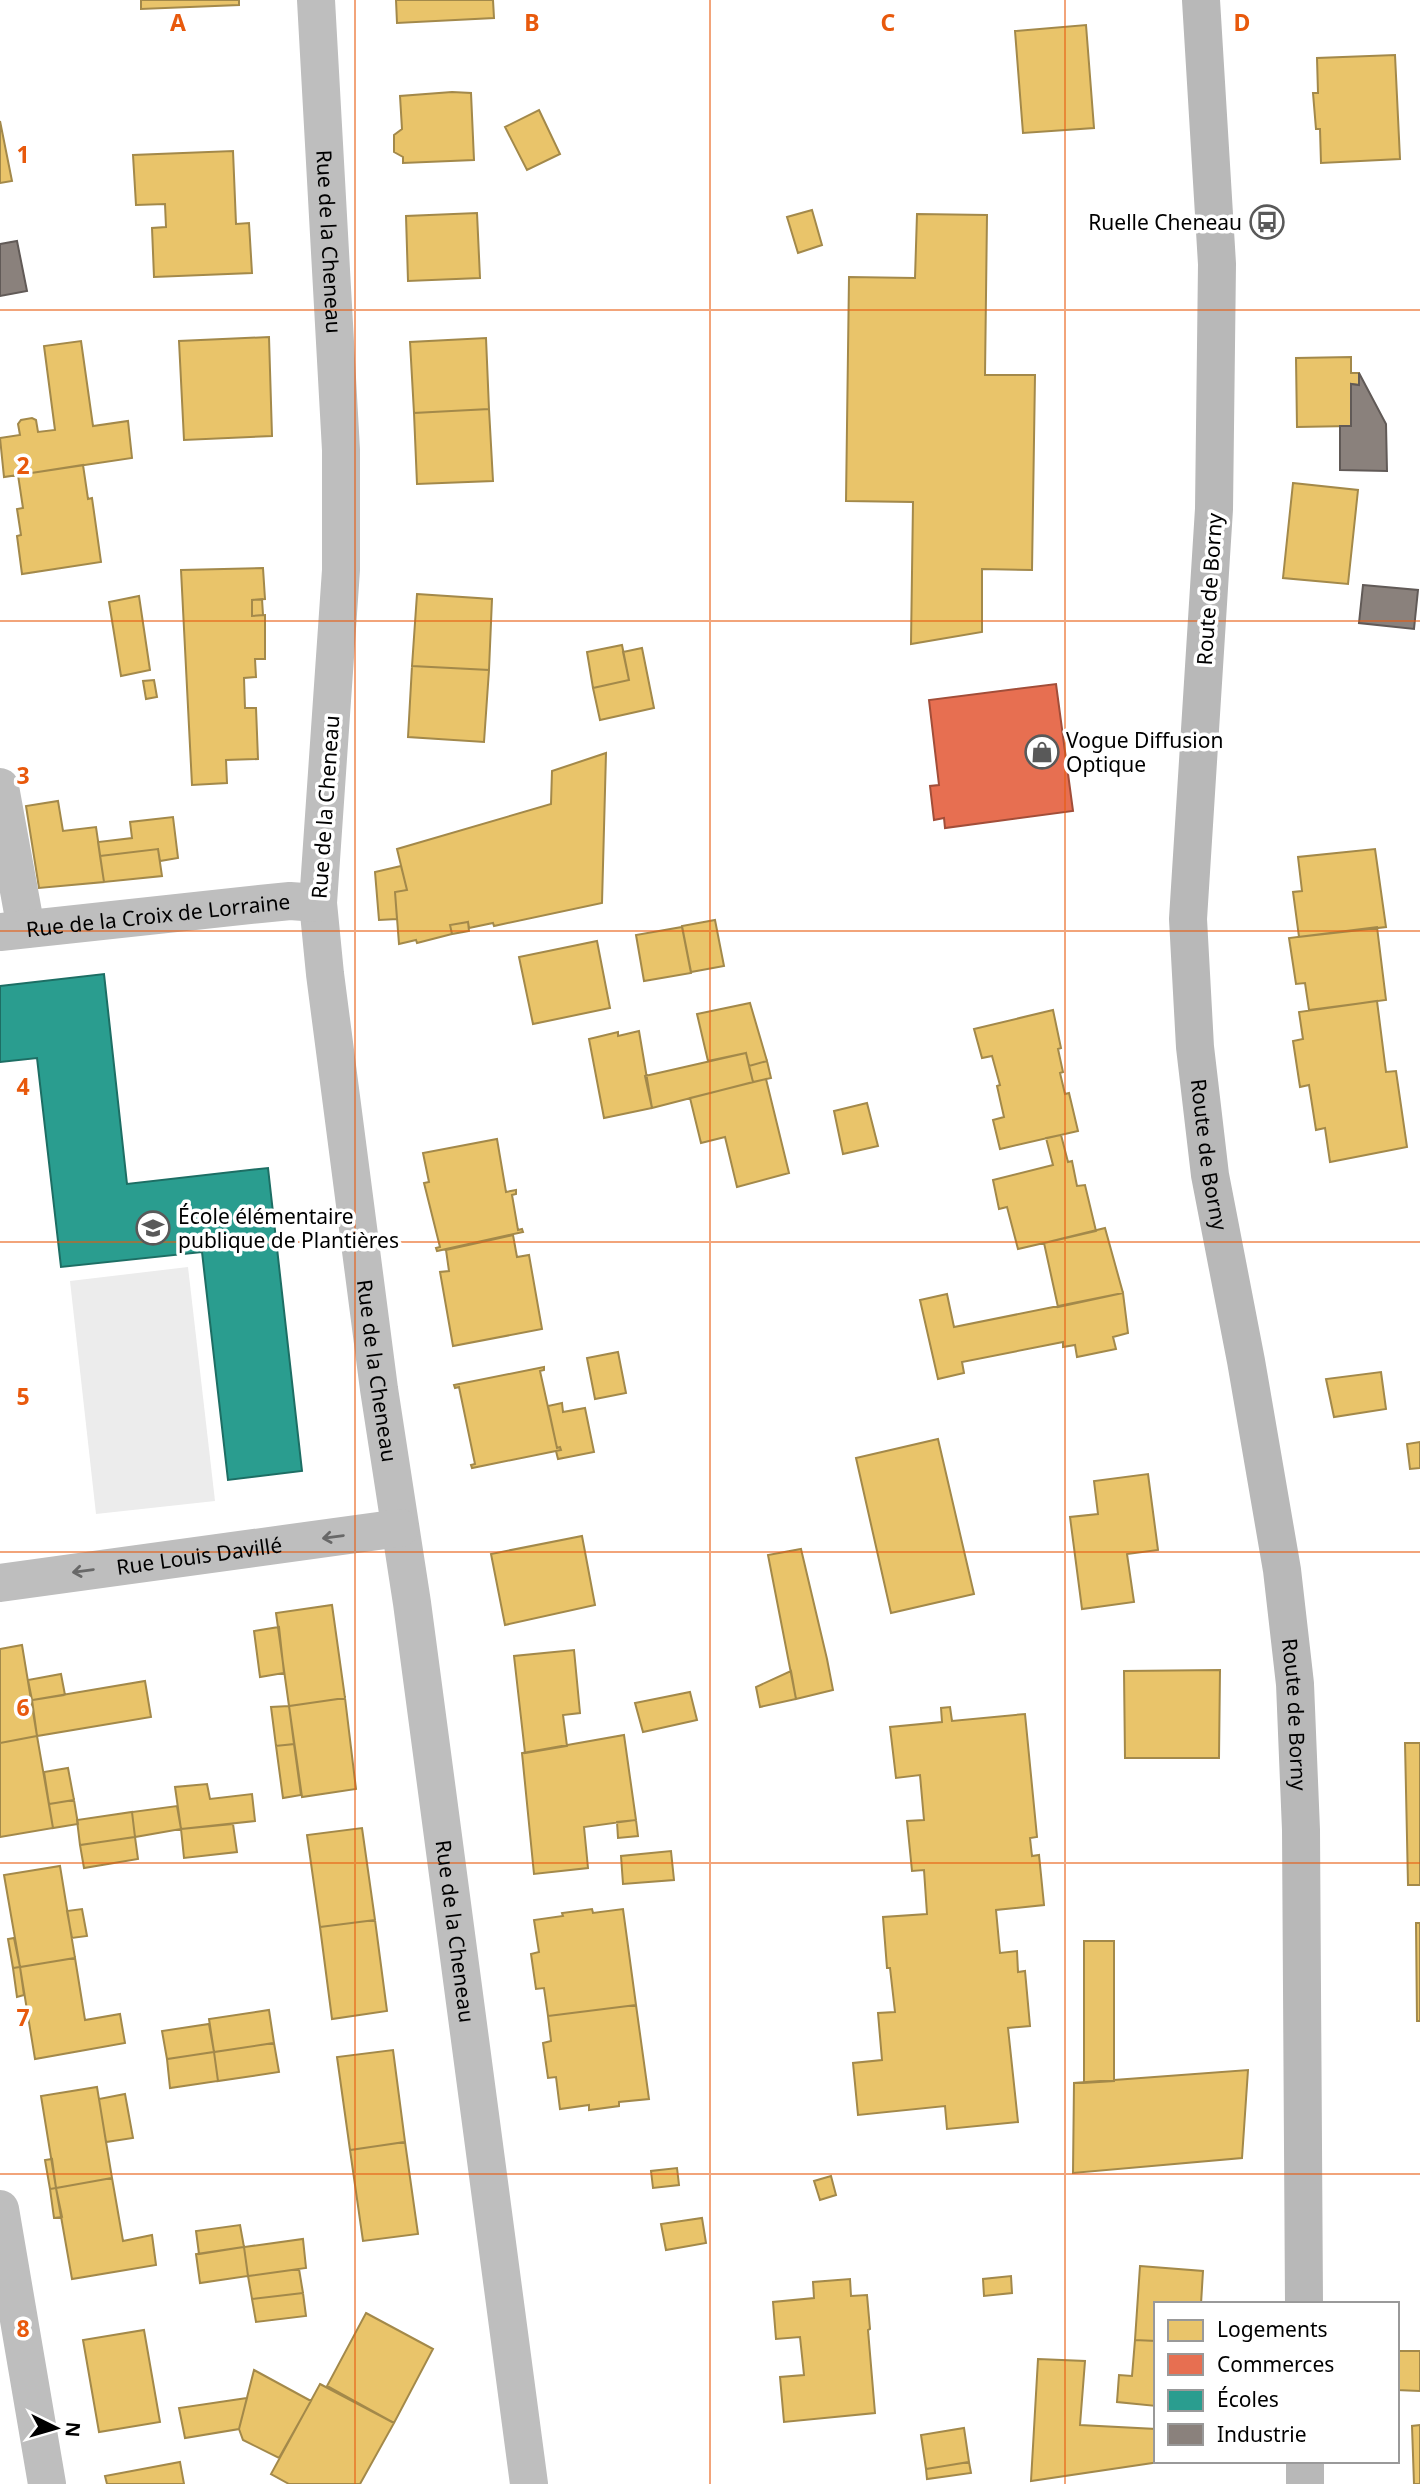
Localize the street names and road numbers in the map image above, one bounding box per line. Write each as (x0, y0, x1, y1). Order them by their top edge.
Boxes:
street label: Rue de la Cheneau (310, 149, 349, 334)
street label: Route de Borny (1190, 512, 1228, 666)
street label: Rue de la Cheneau (305, 714, 345, 900)
street label: Rue de la Croix de Lorraine (25, 887, 292, 943)
street label: Route de Borny (1185, 1077, 1234, 1233)
street label: Rue de la Cheneau (351, 1278, 404, 1464)
street label: Rue Louis Davillé (115, 1530, 284, 1581)
street label: Route de Borny (1276, 1637, 1313, 1791)
street label: Rue de la Cheneau (430, 1838, 482, 2024)

